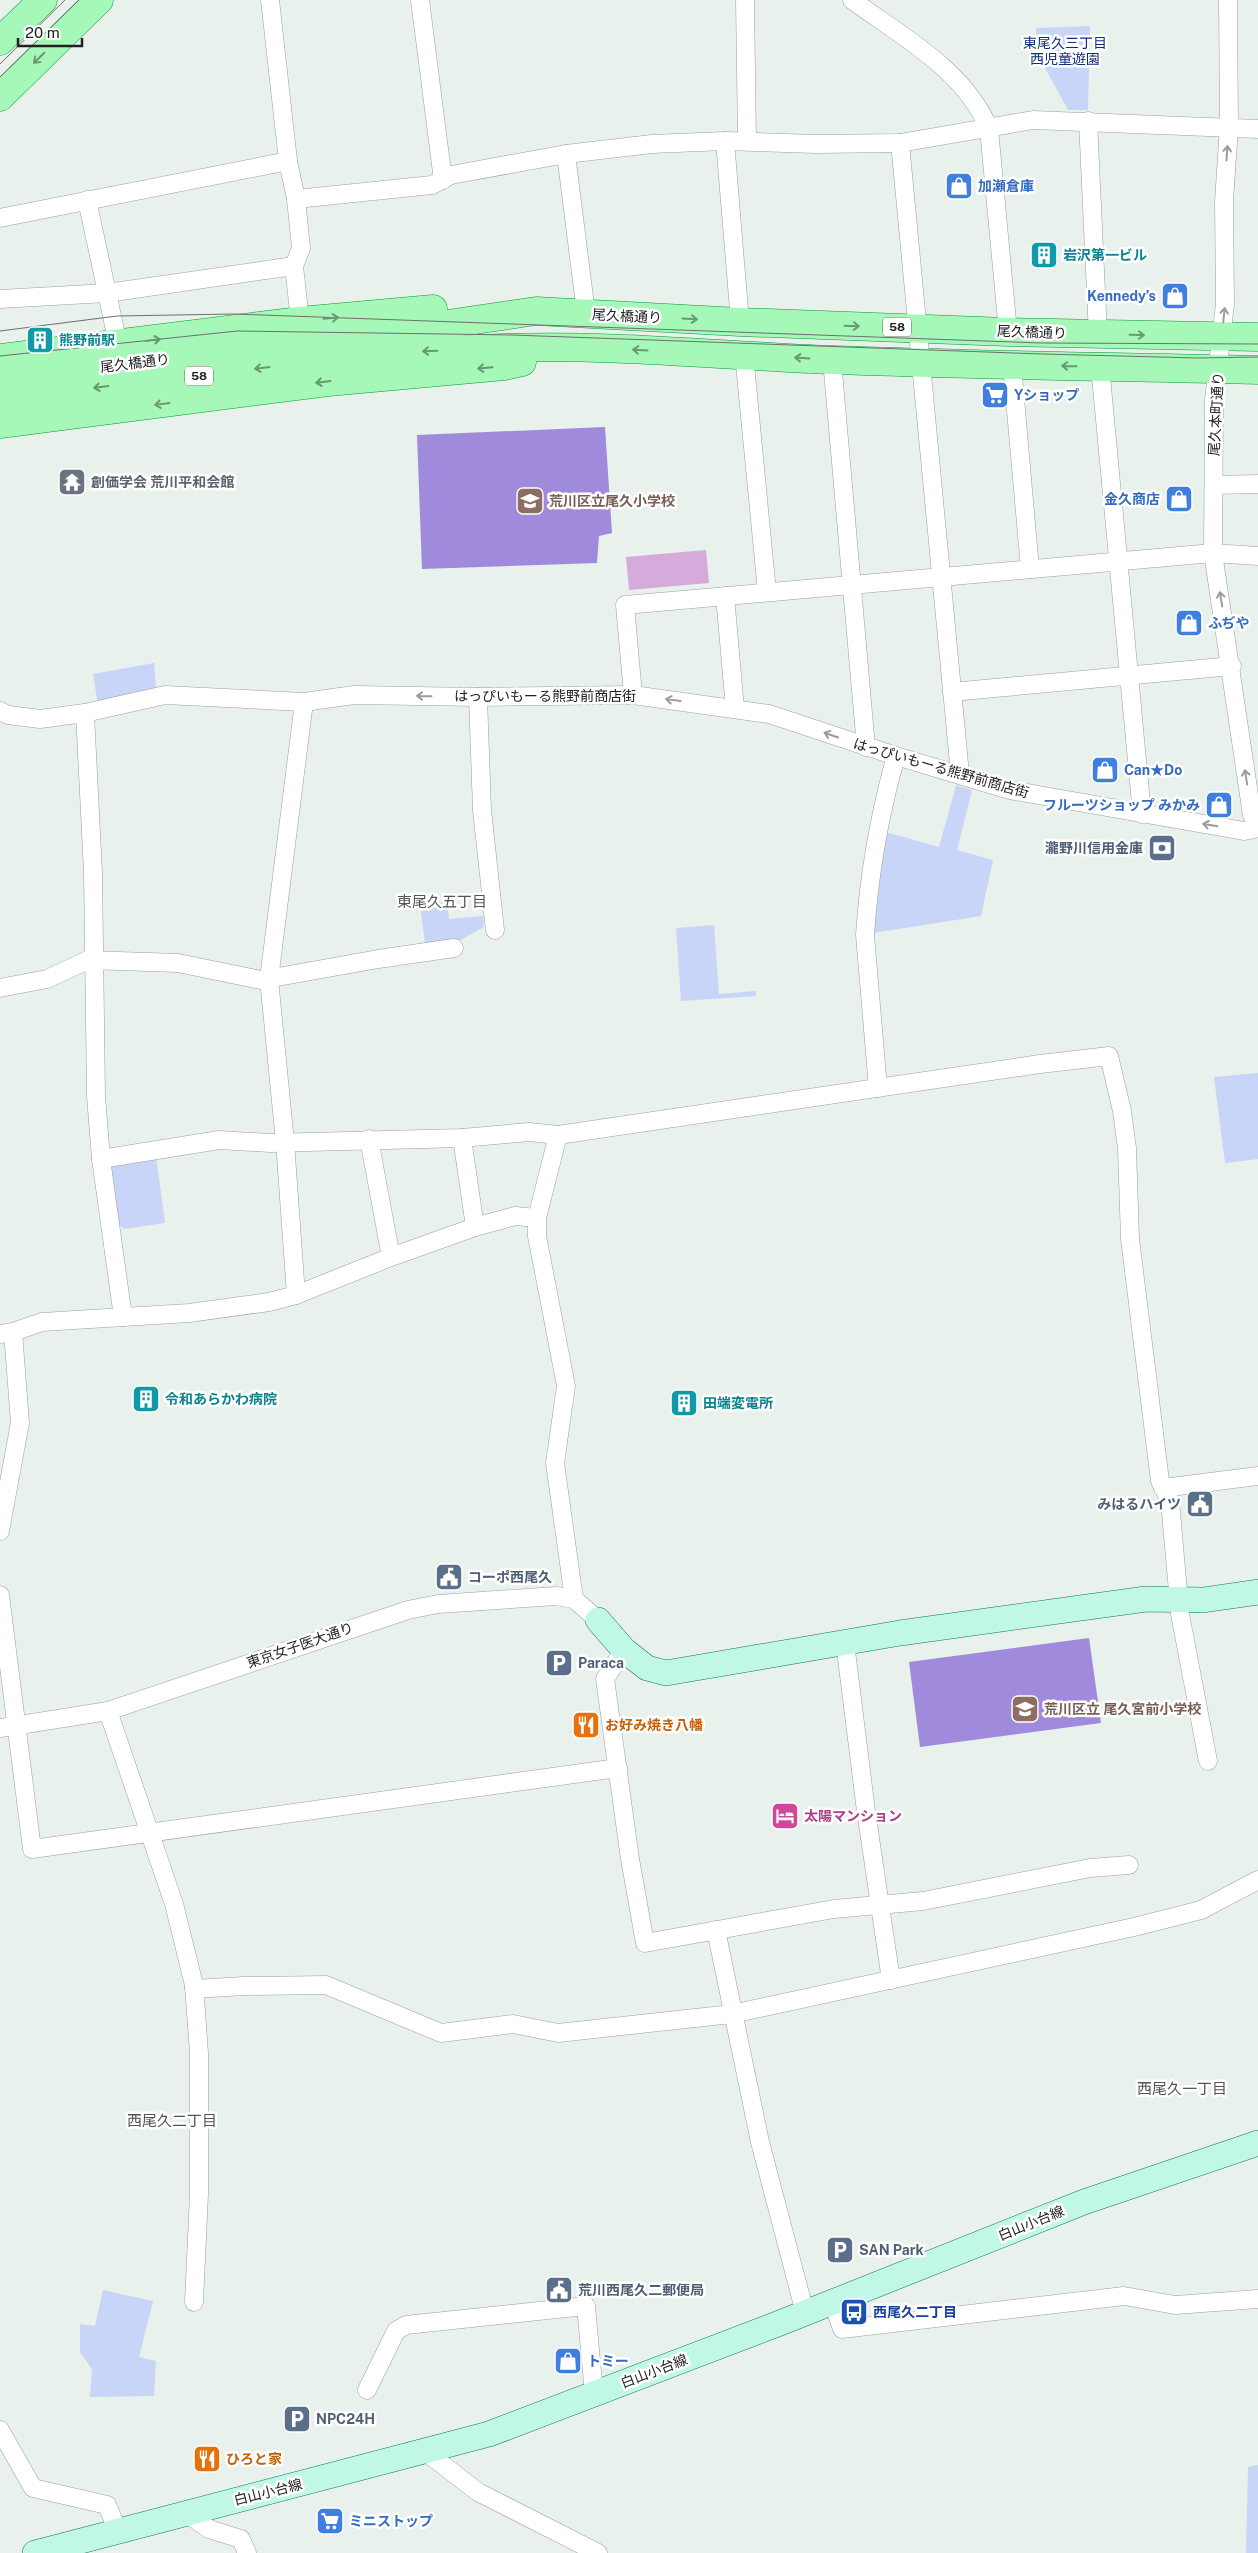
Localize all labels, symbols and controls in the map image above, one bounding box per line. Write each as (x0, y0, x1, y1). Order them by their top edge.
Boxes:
scale bar (18, 15, 81, 47)
text: 20 m (25, 24, 60, 41)
park label: 東尾久三丁目 西児童遊園 (1023, 35, 1107, 67)
one-way arrow (33, 52, 45, 65)
one-way arrow (1222, 145, 1232, 161)
shop icon: 加瀬倉庫 (944, 171, 974, 201)
place label: 加瀬倉庫 (978, 178, 1034, 194)
building icon: 岩沢第一ビル (1029, 240, 1059, 270)
place label: 岩沢第一ビル (1063, 247, 1147, 263)
shop icon: Kennedy’s (1160, 281, 1190, 311)
place label: Kennedy’s (1087, 288, 1156, 304)
street label: 尾久橋通り (592, 306, 662, 326)
one-way arrow (1219, 307, 1229, 323)
one-way arrow (323, 313, 339, 323)
one-way arrow (682, 315, 698, 324)
road number: 58 (883, 318, 911, 337)
one-way arrow (844, 321, 860, 331)
street label: 尾久橋通り (997, 323, 1067, 341)
building icon: 熊野前駅 (25, 325, 55, 355)
one-way arrow (1129, 331, 1145, 340)
place label: 熊野前駅 (59, 332, 115, 348)
one-way arrow (144, 335, 160, 345)
one-way arrow (632, 345, 648, 354)
one-way arrow (422, 346, 438, 355)
street label: 尾久橋通り (99, 351, 171, 375)
one-way arrow (794, 354, 810, 363)
one-way arrow (1062, 361, 1078, 371)
one-way arrow (254, 363, 270, 373)
one-way arrow (477, 363, 493, 372)
road number: 58 (185, 366, 213, 386)
street label: 尾久本町通り (1206, 372, 1226, 456)
one-way arrow (315, 378, 331, 388)
supermarket icon: Yショップ (980, 380, 1010, 410)
one-way arrow (93, 382, 109, 392)
place label: Yショップ (1014, 387, 1079, 403)
one-way arrow (154, 399, 170, 409)
temple icon: 創価学会 荒川平和会館 (57, 467, 87, 497)
place label: 創価学会 荒川平和会館 (91, 474, 234, 490)
shop icon: 金久商店 (1164, 484, 1194, 514)
school or university icon: 荒川区立尾久小学校 (515, 486, 545, 516)
place label: 金久商店 (1104, 491, 1160, 507)
place label: 荒川区立尾久小学校 (549, 493, 675, 509)
one-way arrow (1215, 591, 1225, 607)
shop icon: ふぢや (1174, 608, 1204, 638)
place label: ふぢや (1208, 615, 1250, 631)
street label: はっぴいもーる熊野前商店街 (454, 688, 636, 704)
one-way arrow (416, 691, 432, 701)
one-way arrow (666, 695, 682, 705)
one-way arrow (824, 730, 840, 739)
street label: はっぴいもーる熊野前商店街 (851, 735, 1031, 801)
shop icon: Can★Do (1090, 755, 1120, 785)
place label: Can★Do (1124, 762, 1182, 778)
one-way arrow (1241, 769, 1251, 785)
shop icon: フルーツショップ みかみ (1204, 790, 1234, 820)
place label: フルーツショップ みかみ (1043, 797, 1200, 813)
one-way arrow (1202, 820, 1218, 830)
bank icon: 瀧野川信用金庫 (1147, 833, 1177, 863)
place label: 瀧野川信用金庫 (1045, 840, 1143, 856)
district label: 東尾久五丁目 (397, 893, 487, 910)
building icon: 令和あらかわ病院 (131, 1384, 161, 1414)
building icon: 田端変電所 (669, 1388, 699, 1418)
place label: 令和あらかわ病院 (165, 1391, 277, 1407)
place label: 田端変電所 (703, 1395, 773, 1411)
public building icon: みはるハイツ (1185, 1489, 1215, 1519)
place label: みはるハイツ (1097, 1496, 1181, 1512)
public building icon: コーポ西尾久 (434, 1562, 464, 1592)
place label: コーポ西尾久 (468, 1569, 552, 1585)
street label: 東京女子医大通り (244, 1619, 356, 1671)
parking icon: Paraca (544, 1648, 574, 1678)
place label: Paraca (578, 1655, 624, 1671)
school or university icon: 荒川区立 尾久宮前小学校 (1010, 1694, 1040, 1724)
place label: 荒川区立 尾久宮前小学校 (1044, 1701, 1201, 1717)
restaurant icon: お好み焼き八幡 (571, 1710, 601, 1740)
place label: お好み焼き八幡 (605, 1717, 703, 1733)
hotel icon: 太陽マンション (770, 1801, 800, 1831)
place label: 太陽マンション (804, 1808, 902, 1824)
district label: 西尾久一丁目 (1137, 2080, 1227, 2097)
district label: 西尾久二丁目 (127, 2112, 217, 2129)
street label: 白山小台線 (996, 2202, 1066, 2244)
parking icon: SAN Park (825, 2235, 855, 2265)
place label: SAN Park (859, 2242, 924, 2258)
public building icon: 荒川西尾久二郵便局 (544, 2275, 574, 2305)
place label: 荒川西尾久二郵便局 (578, 2282, 704, 2298)
bus stop icon: 西尾久二丁目 (839, 2297, 869, 2327)
place label: 西尾久二丁目 (873, 2304, 957, 2320)
shop icon: トミー (553, 2346, 583, 2376)
street label: 白山小台線 (618, 2351, 690, 2391)
place label: トミー (587, 2353, 629, 2369)
parking icon: NPC24H (282, 2404, 312, 2434)
place label: NPC24H (316, 2411, 375, 2427)
restaurant icon: ひろと家 (192, 2444, 222, 2474)
place label: ひろと家 (226, 2451, 282, 2467)
street label: 白山小台線 (232, 2476, 304, 2508)
supermarket icon: ミニストップ (315, 2506, 345, 2536)
place label: ミニストップ (349, 2513, 433, 2529)

